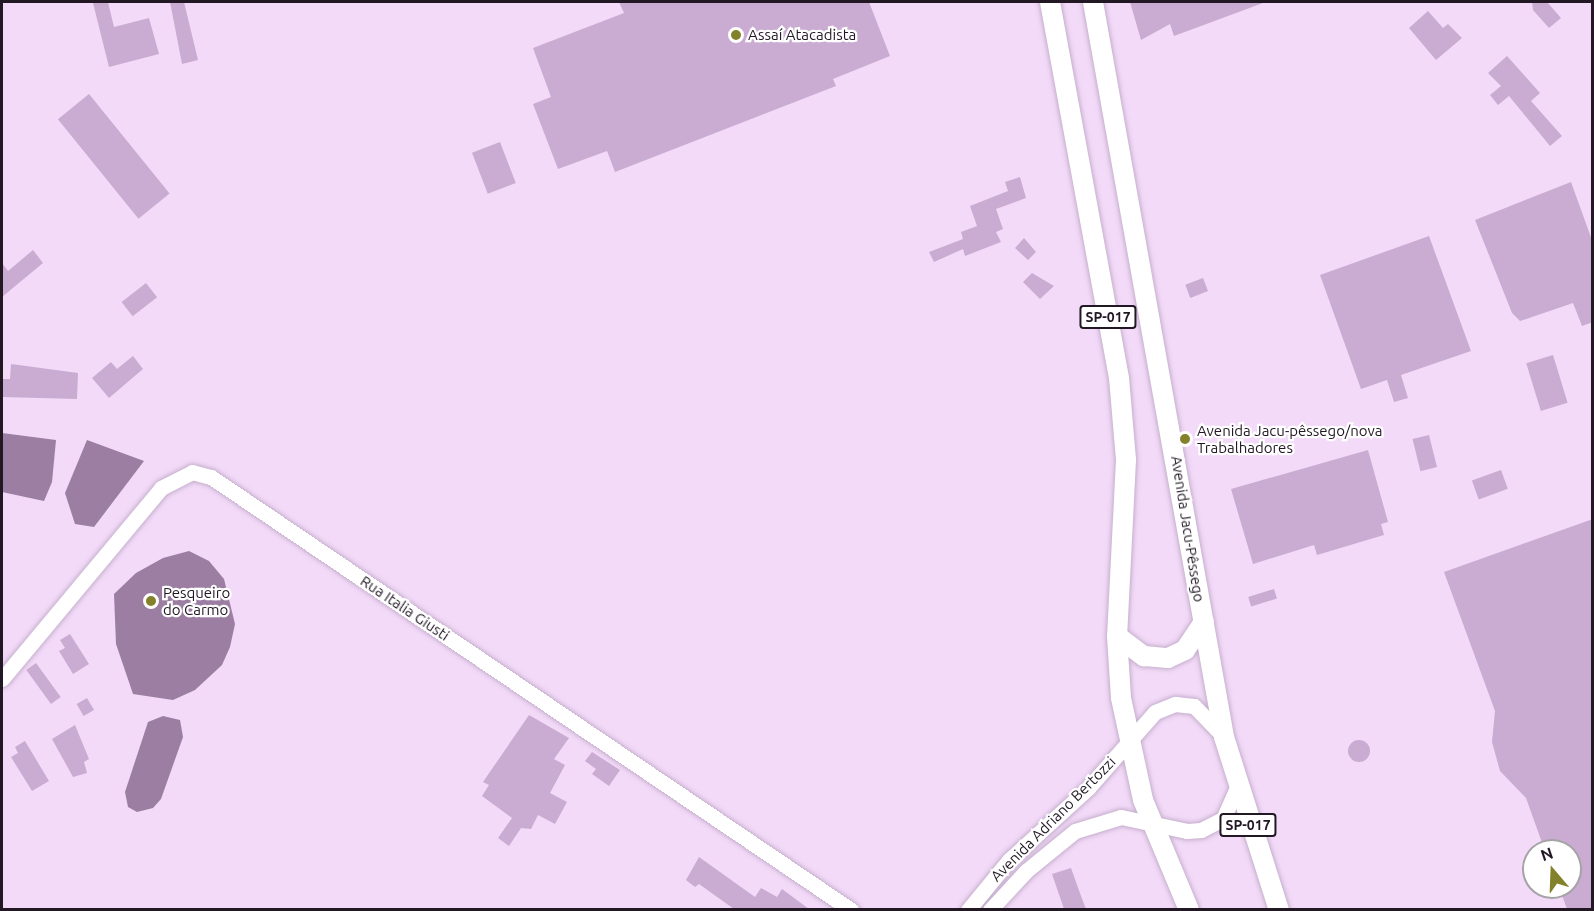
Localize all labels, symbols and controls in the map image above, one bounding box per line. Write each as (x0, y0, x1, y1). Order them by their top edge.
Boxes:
place label: Assaí Atacadista (748, 26, 856, 44)
marker: Assaí Atacadista (729, 28, 743, 42)
road number: SP-017 (1078, 306, 1138, 328)
place label: Avenida Jacu-pêssego/nova Trabalhadores (1197, 421, 1383, 456)
marker: Avenida Jacu-pêssego/nova Trabalhadores (1178, 432, 1192, 446)
street label: Avenida Jacu-Pêssego (1168, 455, 1208, 603)
street label: Rua Italia Giusti (357, 572, 453, 644)
place label: Pesqueiro do Carmo (163, 583, 230, 618)
marker: Pesqueiro do Carmo (144, 594, 158, 608)
street label: Avenida Adriano Bertozzi (987, 753, 1119, 885)
road number: SP-017 (1218, 814, 1278, 836)
north arrow (1522, 839, 1582, 899)
text: N (1538, 843, 1555, 864)

